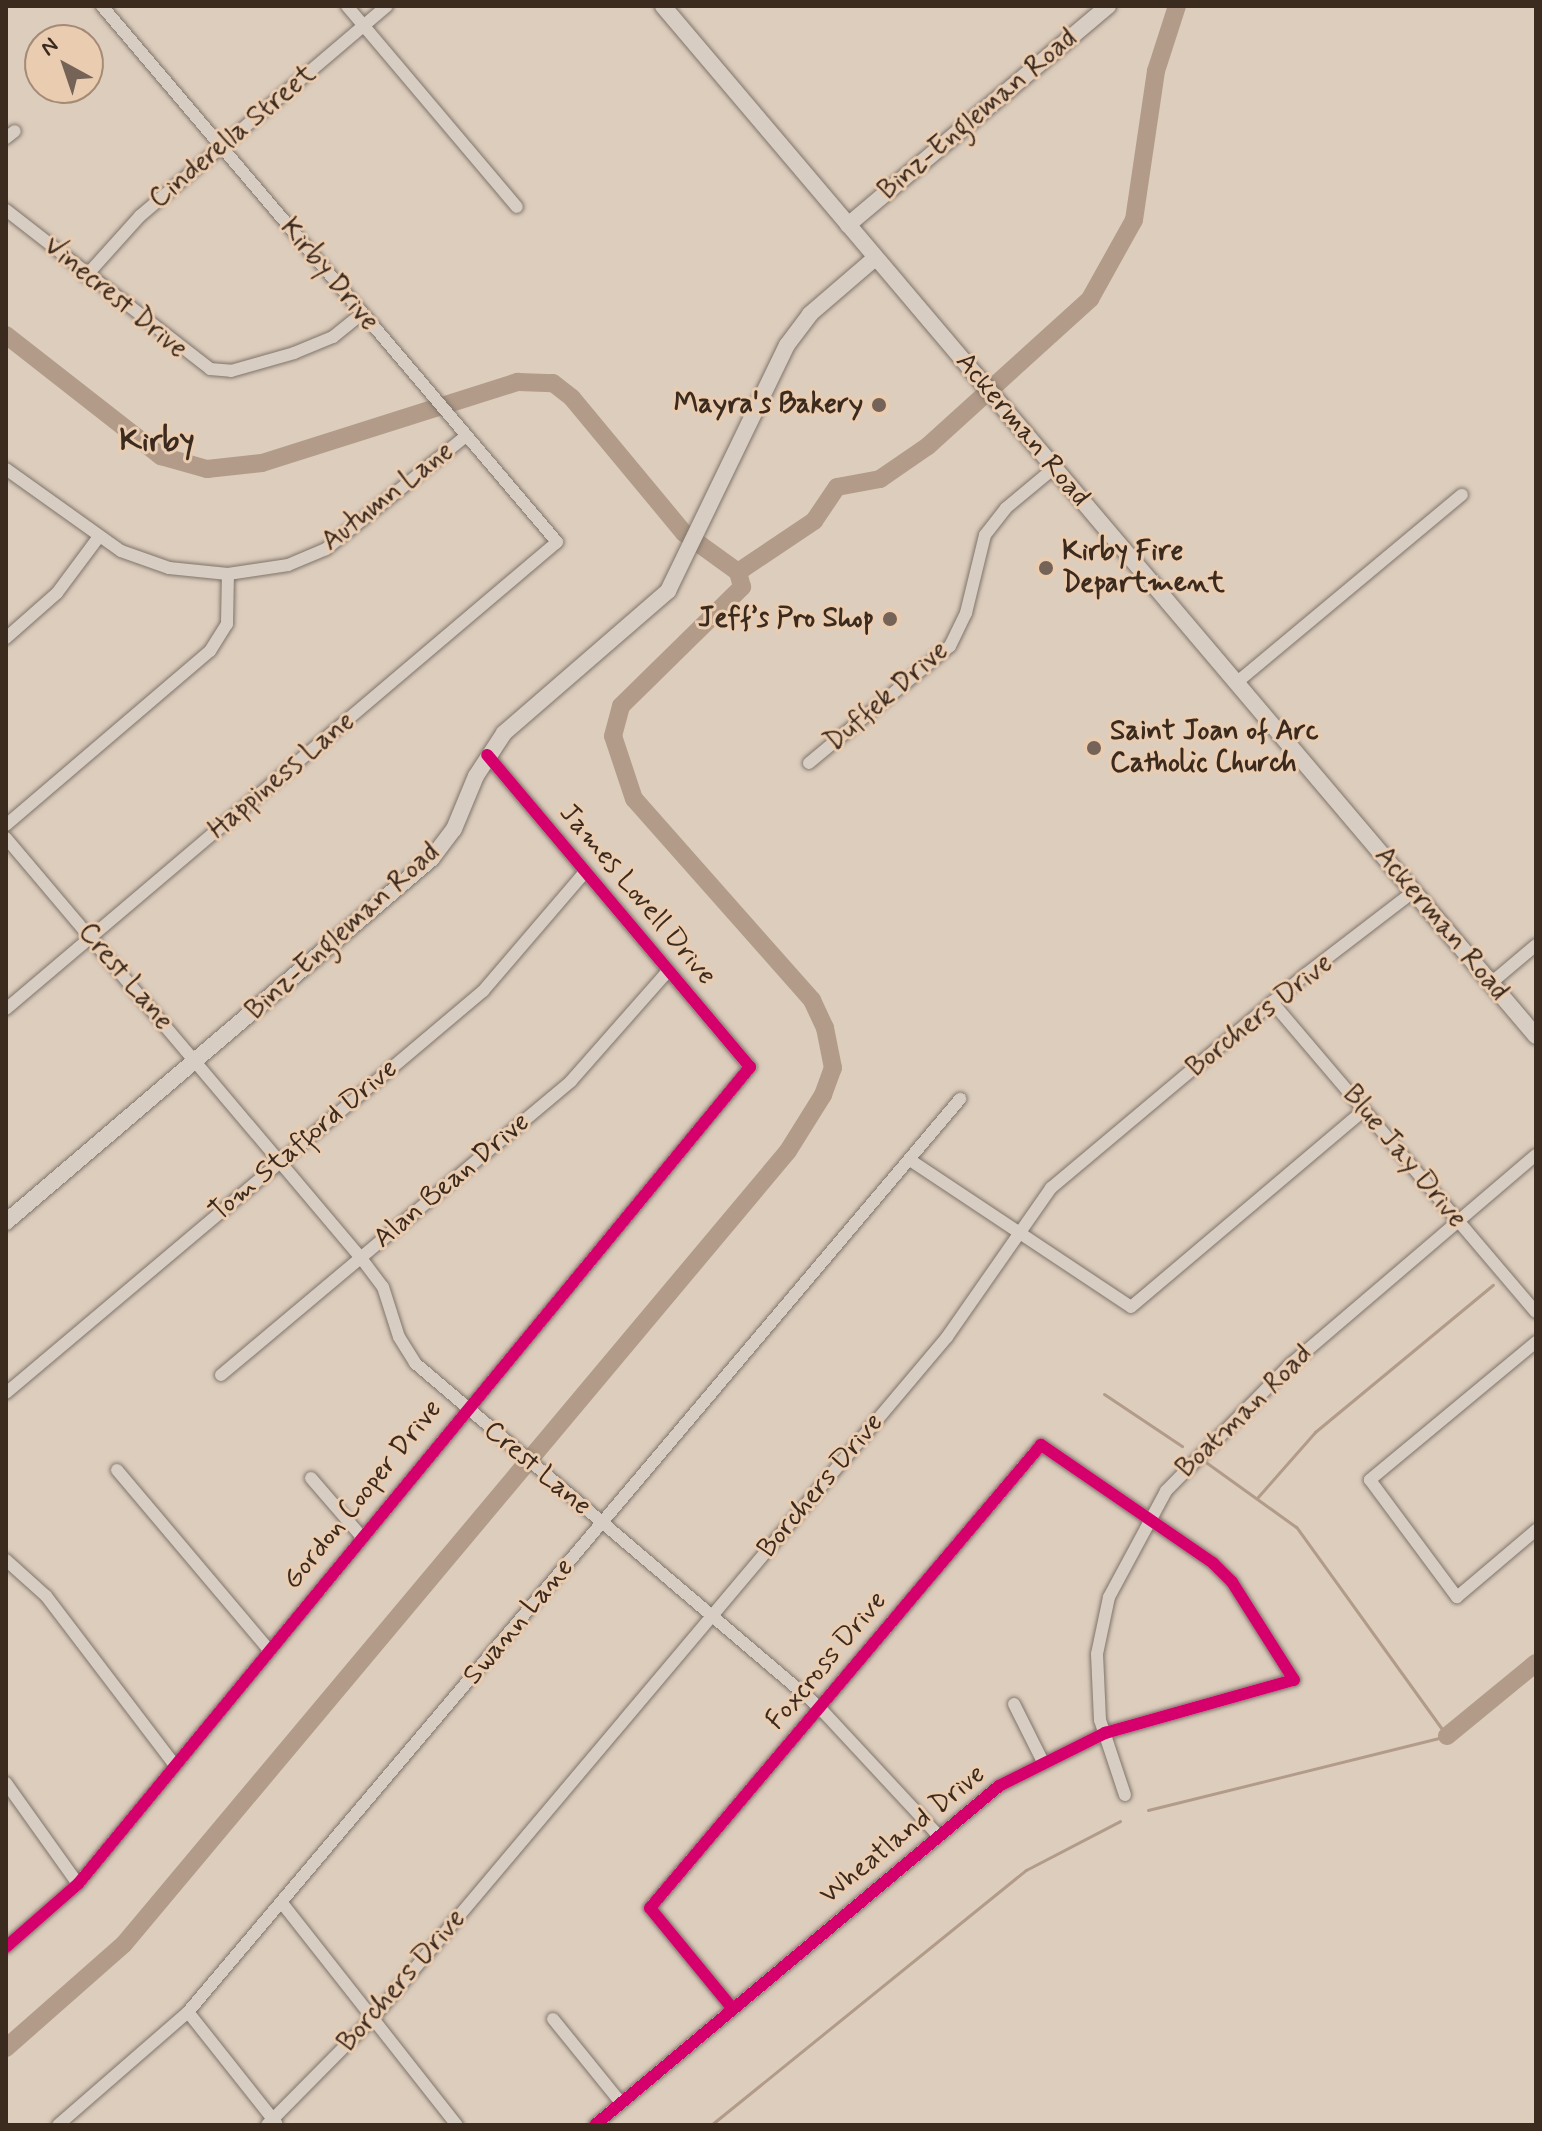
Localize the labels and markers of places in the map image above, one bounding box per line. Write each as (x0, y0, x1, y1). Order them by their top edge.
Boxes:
place label: Mayra's Bakery (671, 388, 863, 422)
marker: Mayra's Bakery (870, 396, 888, 414)
place label: Kirby Fire Department (1062, 535, 1225, 601)
marker: Kirby Fire Department (1037, 559, 1055, 577)
place label: Jeff’s Pro Shop (697, 602, 874, 636)
marker: Jeff’s Pro Shop (881, 610, 899, 628)
place label: Saint Joan of Arc Catholic Church (1110, 715, 1321, 781)
marker: Saint Joan of Arc Catholic Church (1085, 739, 1103, 757)

